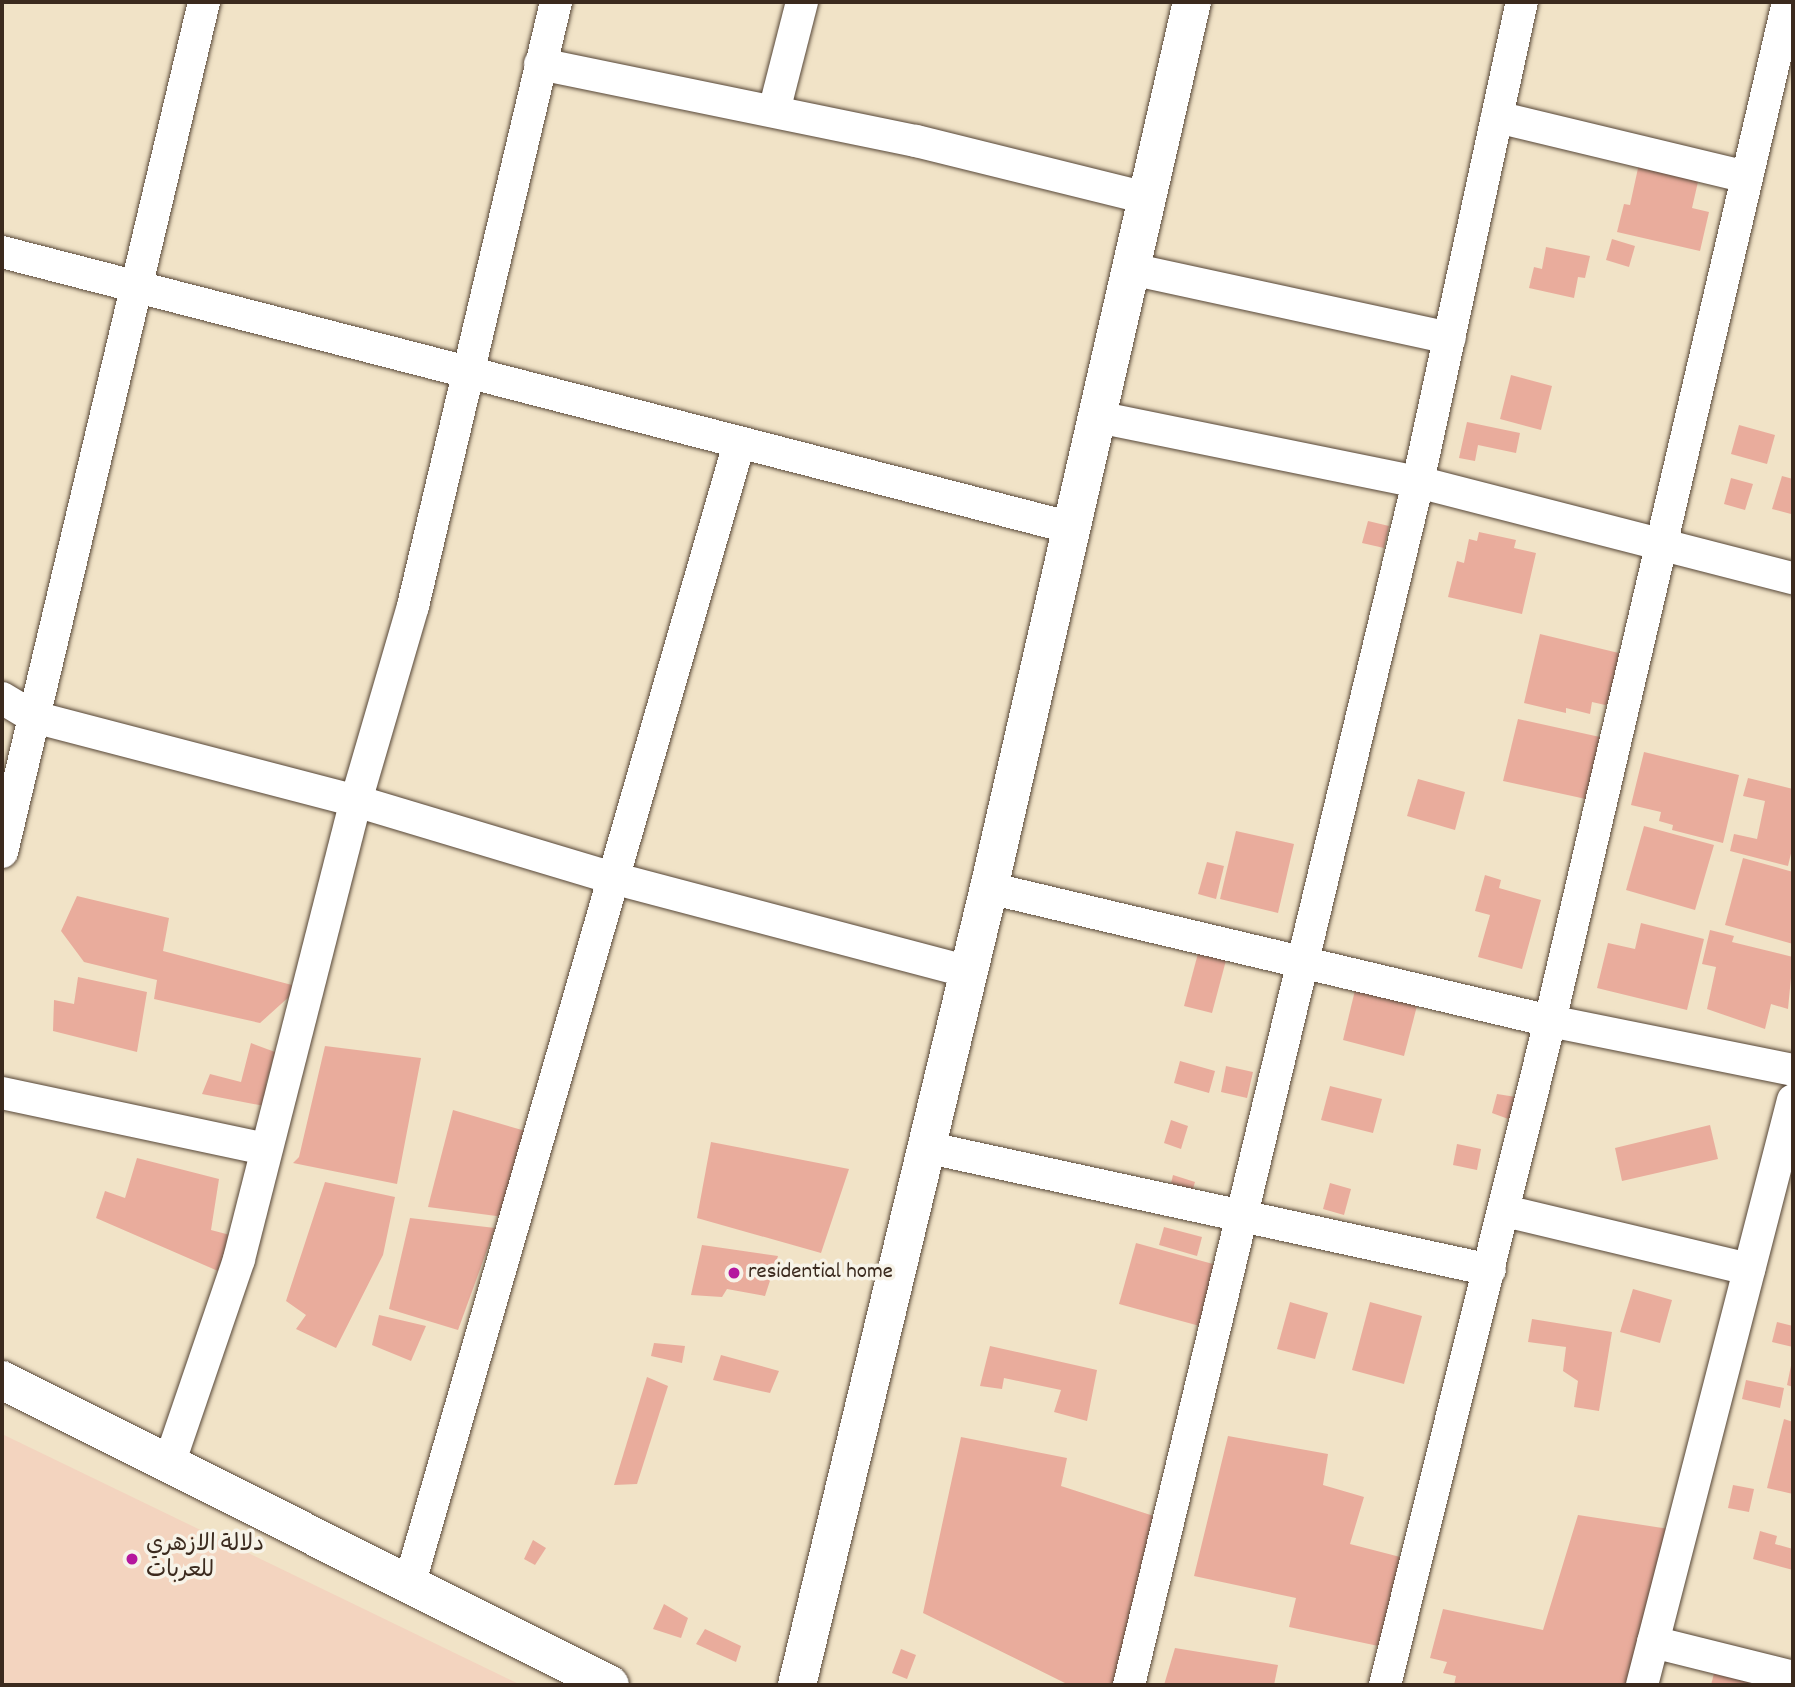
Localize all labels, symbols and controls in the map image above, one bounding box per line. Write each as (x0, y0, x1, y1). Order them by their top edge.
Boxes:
place label: residential home (748, 1259, 893, 1287)
marker: residential home (726, 1265, 742, 1281)
place label: دلالة الازهري للعربات (146, 1532, 264, 1586)
marker: دلالة الازهري للعربات (124, 1551, 140, 1567)

